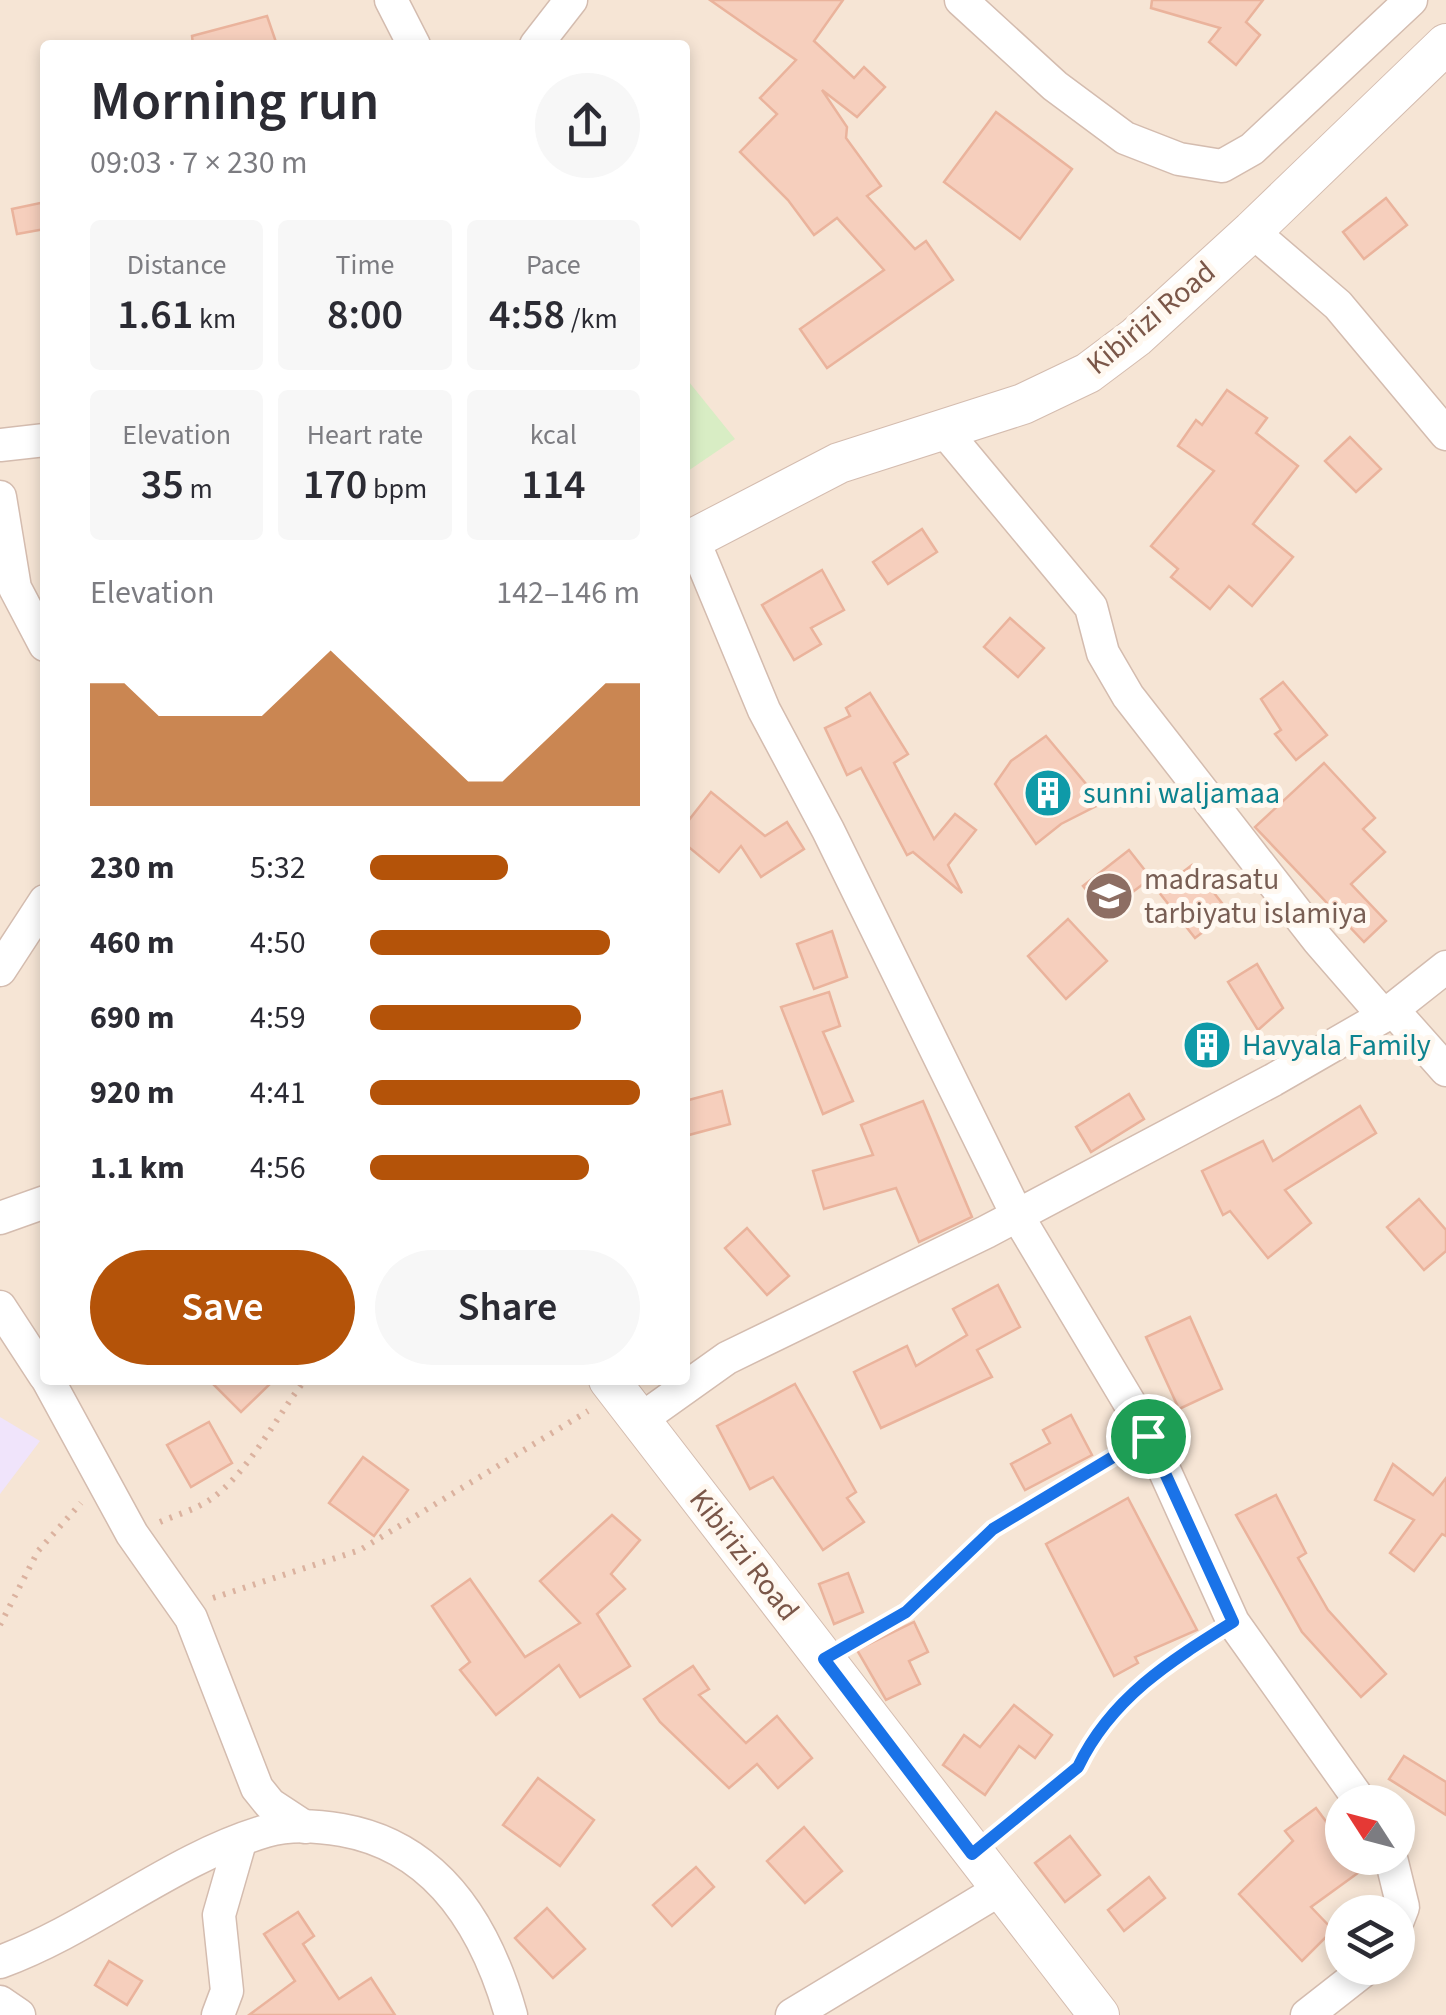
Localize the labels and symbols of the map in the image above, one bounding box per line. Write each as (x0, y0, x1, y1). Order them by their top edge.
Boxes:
street label: Kibirizi Road (1077, 251, 1225, 385)
building icon: sunni waljamaa (1022, 767, 1074, 819)
place label: sunni waljamaa (1083, 772, 1280, 815)
place label: madrasatu tarbiyatu islamiya (1144, 858, 1367, 935)
school or university icon: madrasatu tarbiyatu islamiya (1083, 870, 1135, 922)
building icon: Havyala Family (1181, 1019, 1233, 1071)
place label: Havyala Family (1242, 1024, 1431, 1067)
pin (1106, 1394, 1191, 1479)
street label: Kibirizi Road (679, 1480, 809, 1630)
north arrow (1325, 1785, 1415, 1875)

